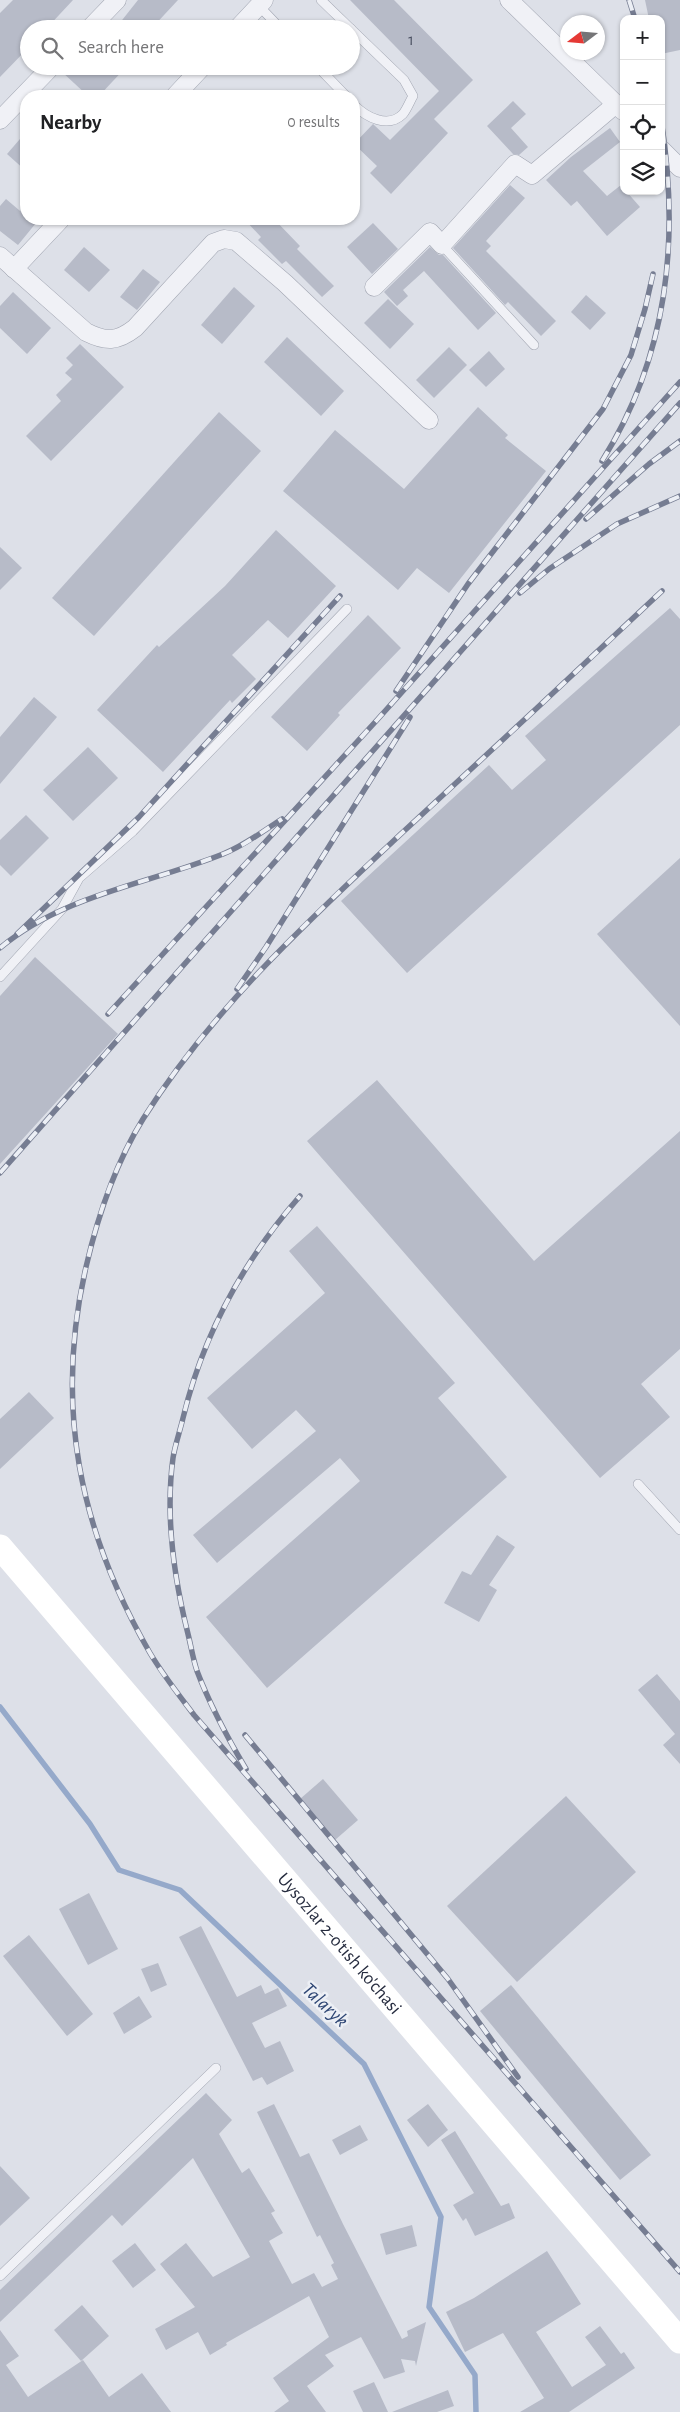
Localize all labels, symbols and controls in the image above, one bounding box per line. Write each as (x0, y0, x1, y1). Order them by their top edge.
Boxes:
north arrow (560, 15, 605, 60)
map controls (620, 15, 665, 195)
button: + (620, 15, 665, 60)
search box (20, 20, 360, 75)
house number: 1 (408, 32, 414, 48)
icon: search (38, 34, 66, 62)
text: Search here (78, 38, 164, 57)
button: − (620, 60, 665, 105)
button: locate (620, 105, 665, 150)
text: Nearby (40, 112, 101, 133)
text: 0 results (287, 114, 340, 130)
button: layers (620, 150, 665, 195)
street label: Uysozlar 2-o'tish ko'chasi (274, 1869, 405, 2018)
water label: Talaryk (298, 1979, 352, 2031)

